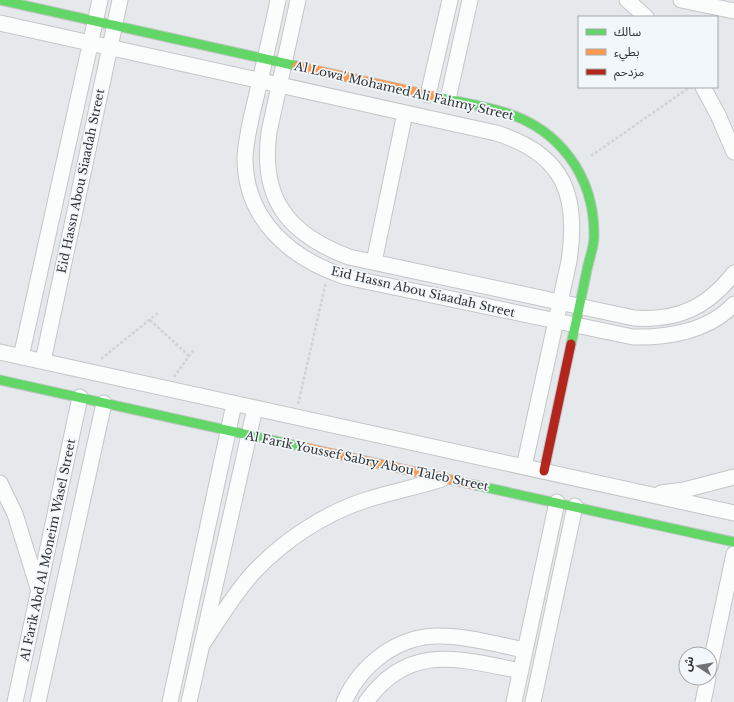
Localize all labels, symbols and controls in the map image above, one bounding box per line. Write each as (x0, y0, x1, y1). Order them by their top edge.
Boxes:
legend (578, 16, 718, 88)
text: سالك (614, 24, 641, 39)
text: بطيء (614, 44, 640, 62)
street label: Al Lowa' Mohamed Ali Fahmy Street (292, 58, 515, 123)
text: مزدحم (614, 64, 644, 81)
street label: Eid Hassn Abou Siaadah Street (54, 87, 108, 275)
street label: Eid Hassn Abou Siaadah Street (330, 263, 517, 320)
street label: Al Farik Youssef Sabry Abou Taleb Street (243, 427, 490, 494)
street label: Al Farik Abd Al Moneim Wasel Street (16, 437, 79, 663)
north arrow (678, 646, 718, 686)
text: ش (680, 655, 697, 673)

